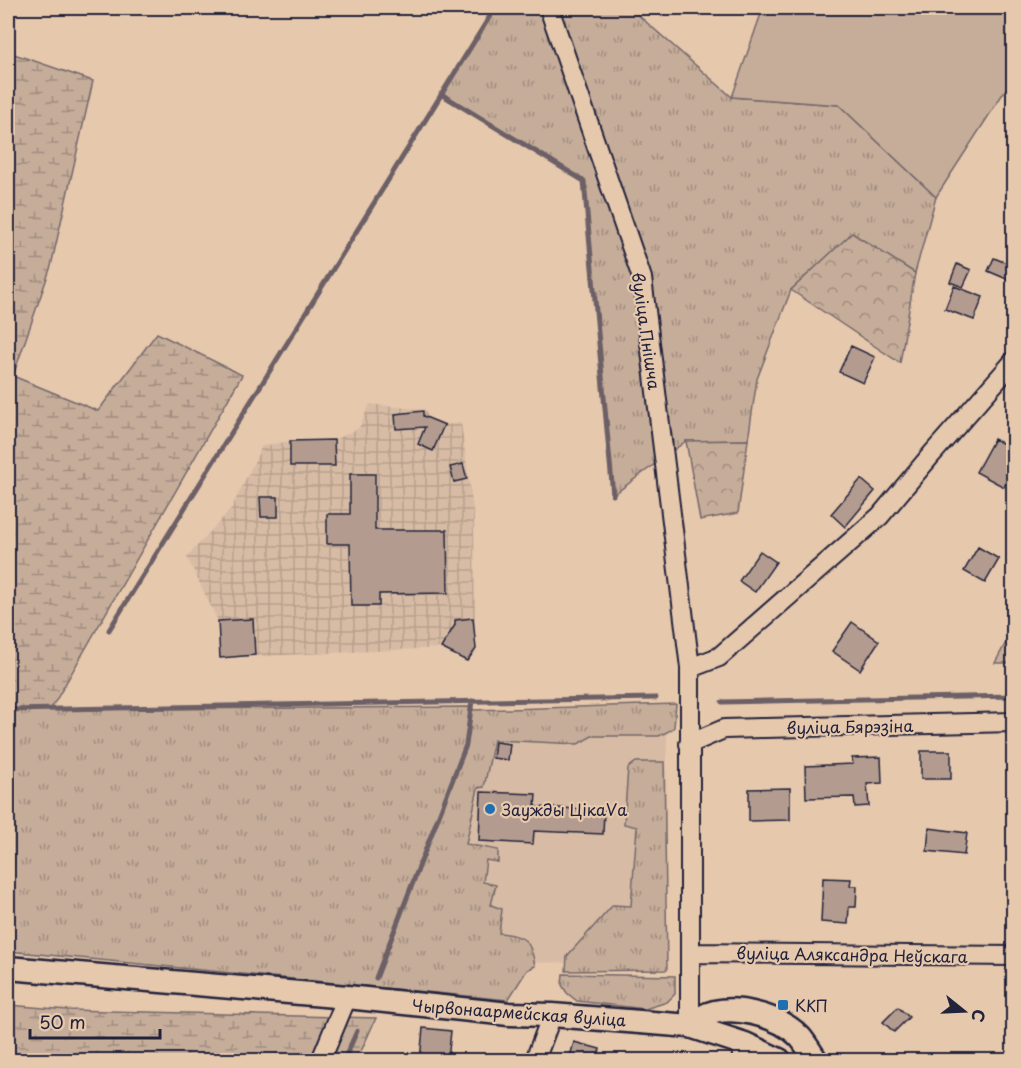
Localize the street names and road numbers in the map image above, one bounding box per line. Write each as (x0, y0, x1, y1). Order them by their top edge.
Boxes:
street label: вуліца Пнішча (627, 271, 667, 391)
street label: вуліца Бярэзіна (786, 713, 914, 739)
street label: вуліца Аляксандра Неўскага (736, 940, 968, 968)
street label: Чырвонаармейская вуліца (411, 993, 627, 1031)

